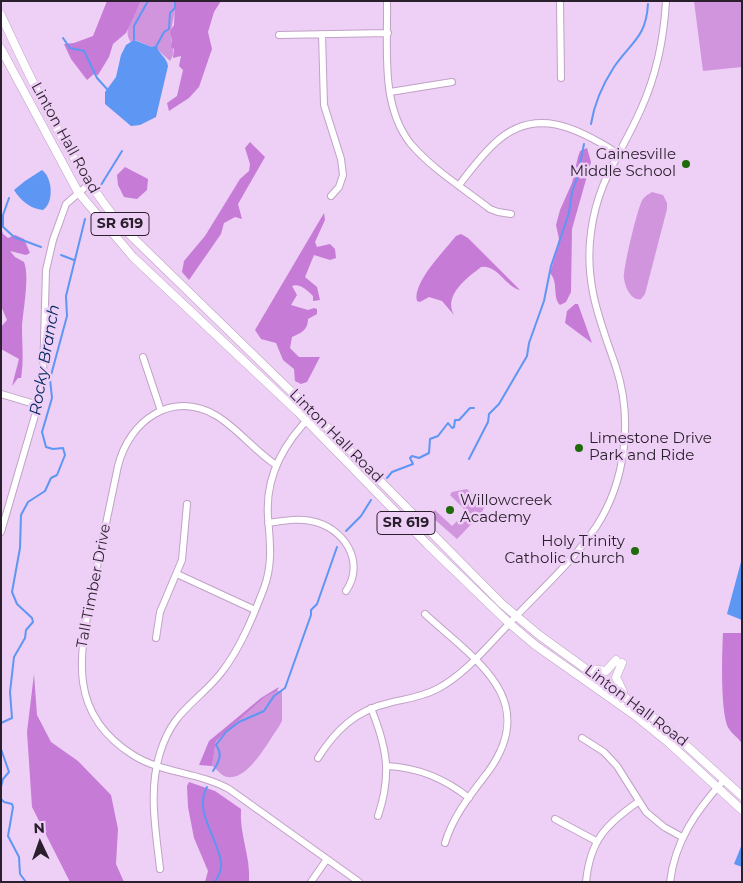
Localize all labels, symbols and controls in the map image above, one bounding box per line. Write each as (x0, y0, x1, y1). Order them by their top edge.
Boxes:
street label: Linton Hall Road (27, 79, 103, 197)
place label: Gainesville Middle School (570, 146, 676, 181)
marker: Gainesville Middle School (680, 158, 692, 170)
road number: SR 619 (91, 212, 149, 235)
water label: Rocky Branch (26, 303, 64, 417)
street label: Linton Hall Road (286, 386, 386, 486)
place label: Limestone Drive Park and Ride (589, 430, 712, 465)
marker: Limestone Drive Park and Ride (573, 442, 585, 454)
place label: Willowcreek Academy (460, 492, 552, 527)
marker: Willowcreek Academy (444, 504, 456, 516)
road number: SR 619 (377, 512, 435, 534)
street label: Tall Timber Drive (73, 522, 115, 650)
place label: Holy Trinity Catholic Church (504, 533, 625, 568)
marker: Holy Trinity Catholic Church (629, 545, 641, 557)
street label: Linton Hall Road (581, 661, 691, 751)
north arrow (15, 818, 65, 868)
text: N (33, 819, 45, 837)

